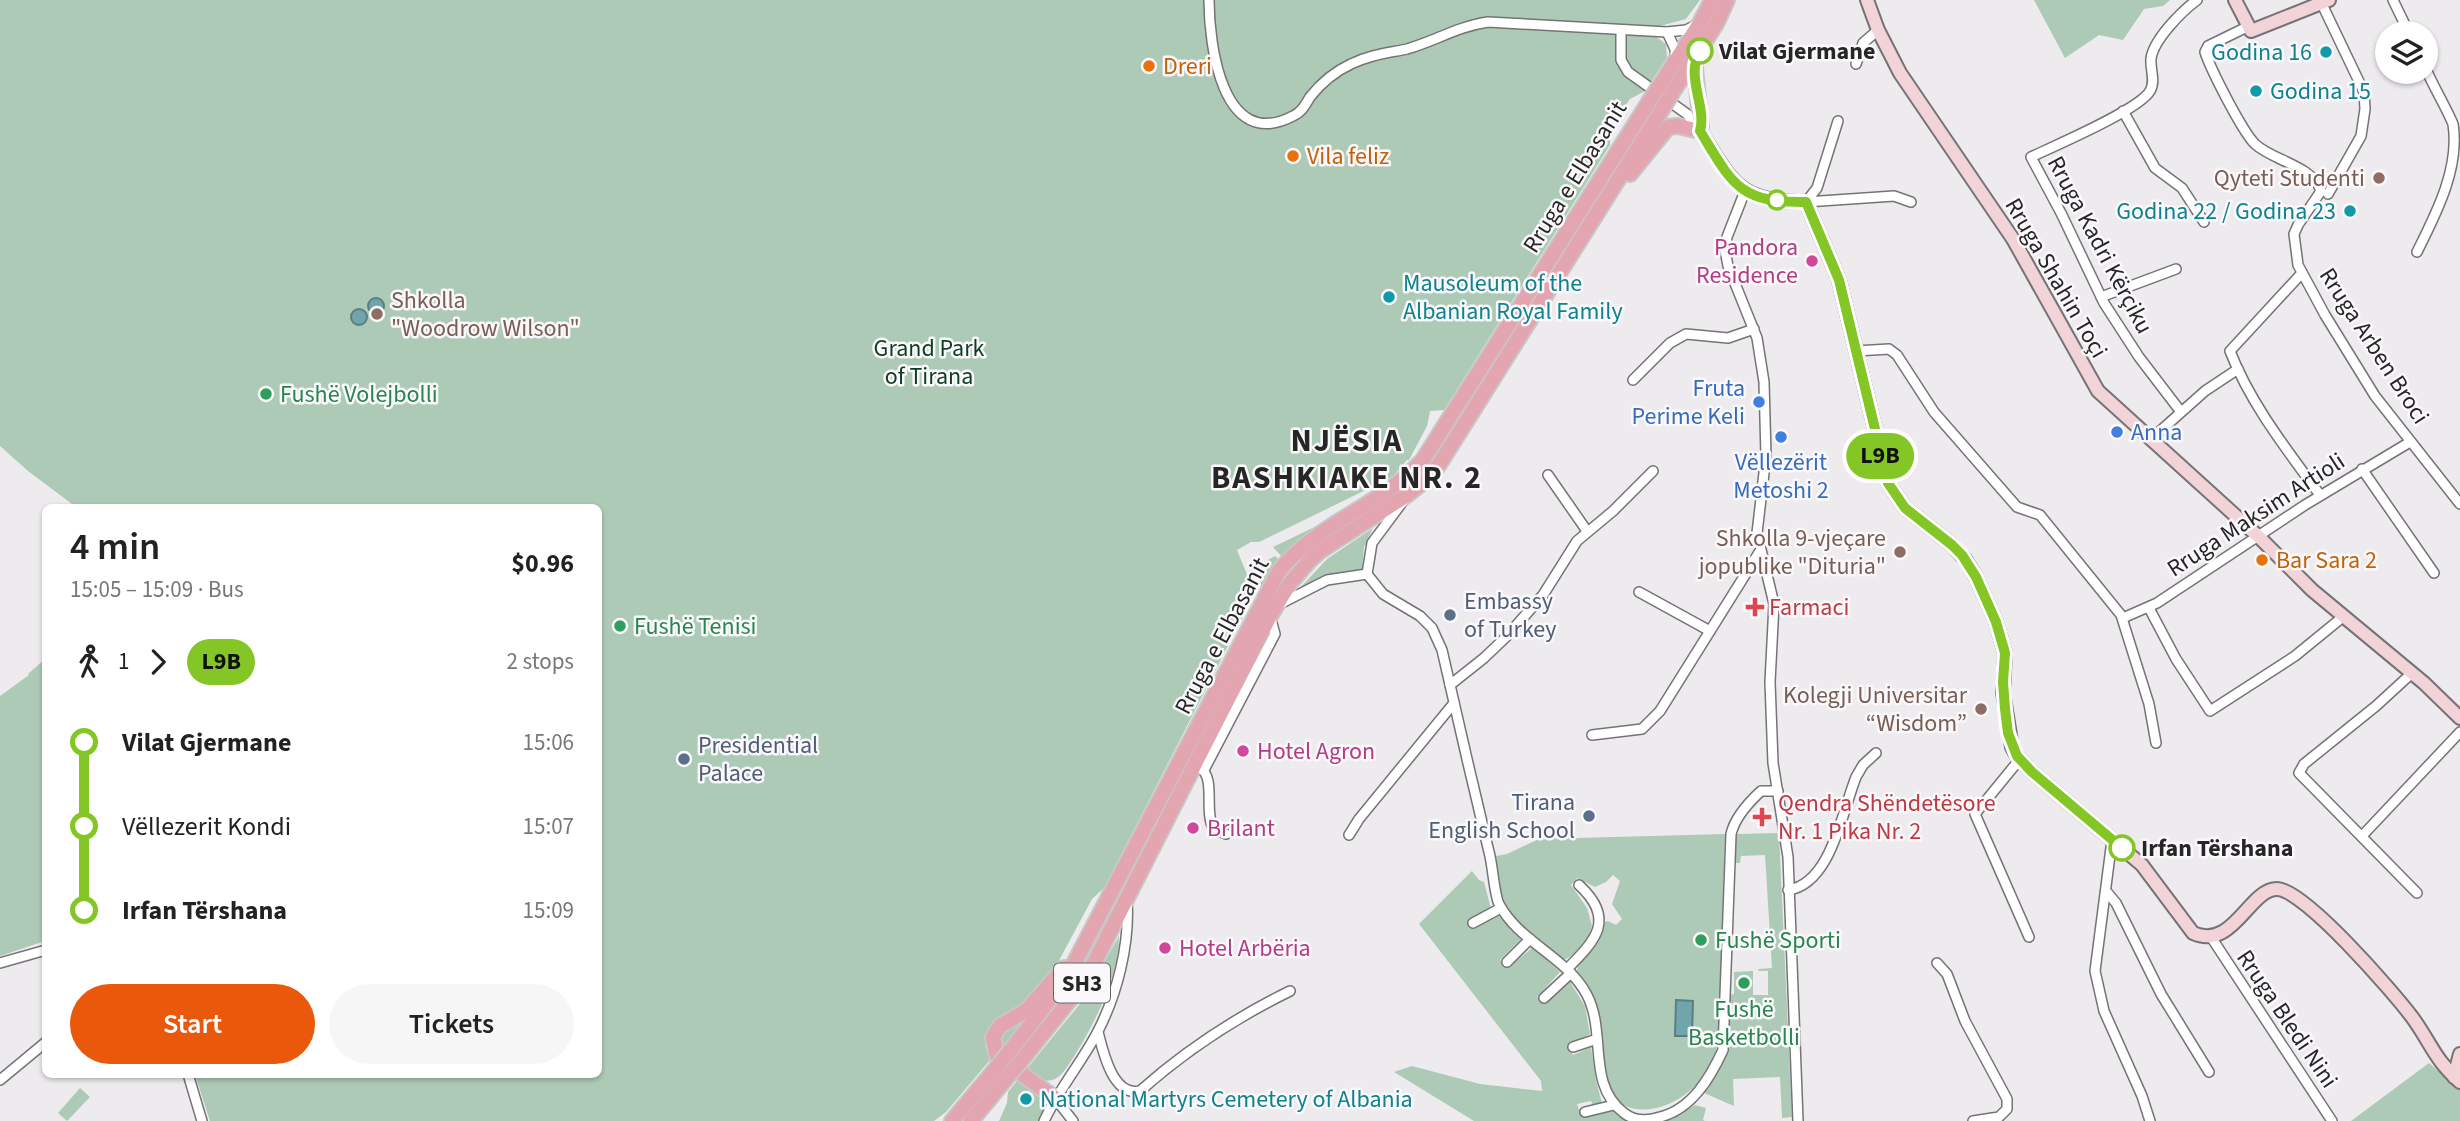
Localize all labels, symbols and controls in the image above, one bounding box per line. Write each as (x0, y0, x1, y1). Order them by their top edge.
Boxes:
map controls (2375, 21, 2438, 84)
button: layers (2375, 21, 2438, 84)
place label: Vilat Gjermane (1718, 34, 1875, 69)
place label: Godina 16 (2211, 35, 2312, 70)
marker: Vilat Gjermane (1687, 38, 1713, 64)
marker: Godina 16 (2318, 44, 2334, 60)
place label: Dreri (1163, 49, 1212, 84)
marker: Dreri (1141, 58, 1157, 74)
place label: Godina 15 (2270, 74, 2371, 109)
marker: Godina 15 (2248, 83, 2264, 99)
street label: Rruga e Elbasanit (1514, 94, 1636, 260)
place label: Vila feliz (1307, 139, 1389, 174)
marker: Vila feliz (1285, 148, 1301, 164)
street label: Rruga Kadri Kërçiku (2038, 150, 2162, 340)
place label: Qyteti Studenti (2214, 161, 2365, 196)
marker: Qyteti Studenti (2371, 170, 2387, 186)
unlabelled marker (1767, 190, 1787, 210)
street label: Rruga Shahin Toçi (1996, 191, 2116, 365)
place label: Godina 22 / Godina 23 (2116, 194, 2336, 229)
marker: Godina 22 / Godina 23 (2342, 203, 2358, 219)
place label: Pandora Residence (1696, 230, 1798, 293)
marker: Pandora Residence (1804, 253, 1820, 269)
street label: Rruga Arben Broci (2310, 261, 2438, 431)
place label: Mausoleum of the Albanian Royal Family (1403, 266, 1623, 329)
place label: Shkolla "Woodrow Wilson" (391, 283, 580, 346)
marker: Mausoleum of the Albanian Royal Family (1381, 289, 1397, 305)
marker: Shkolla "Woodrow Wilson" (369, 306, 385, 322)
park label: Grand Park of Tirana (874, 331, 985, 394)
place label: Fruta Perime Keli (1632, 371, 1745, 434)
place label: Fushë Volejbolli (280, 377, 438, 412)
marker: Fushë Volejbolli (258, 386, 274, 402)
marker: Fruta Perime Keli (1751, 394, 1767, 410)
place label: Anna (2131, 415, 2182, 450)
district label: NJËSIA BASHKIAKE NR. 2 (1211, 418, 1483, 501)
marker: Anna (2109, 424, 2125, 440)
marker: Vëllezërit Metoshi 2 (1773, 429, 1789, 445)
line badge: L9B (1840, 433, 1920, 479)
text: L9B (1860, 438, 1900, 473)
street label: Rruga Maksim Artioli (2160, 444, 2352, 586)
place label: Vëllezërit Metoshi 2 (1733, 445, 1829, 508)
text: 4 min (70, 520, 160, 574)
place label: Shkolla 9-vjeçare jopublike "Dituria" (1698, 521, 1886, 584)
place label: Bar Sara 2 (2276, 543, 2377, 578)
marker: Shkolla 9-vjeçare jopublike "Dituria" (1892, 544, 1908, 560)
text: $0.96 (511, 545, 574, 582)
street label: Rruga e Elbasanit (1166, 551, 1278, 721)
marker: Bar Sara 2 (2254, 552, 2270, 568)
text: 15:05 – 15:09 · Bus (70, 573, 244, 606)
place label: Embassy of Turkey (1464, 584, 1557, 647)
place label: Farmaci (1769, 590, 1849, 625)
marker: Farmaci (1747, 599, 1763, 615)
marker: Embassy of Turkey (1442, 607, 1458, 623)
place label: Fushë Tenisi (634, 609, 757, 644)
marker: Fushë Tenisi (612, 618, 628, 634)
icon: walk (70, 643, 108, 681)
icon: forward (139, 643, 177, 681)
text: L9B (201, 644, 241, 679)
text: 1 (118, 645, 129, 678)
text: 2 stops (507, 645, 574, 678)
place label: Kolegji Universitar “Wisdom” (1783, 678, 1968, 741)
marker: Kolegji Universitar “Wisdom” (1973, 701, 1989, 717)
text: Vilat Gjermane (122, 724, 291, 761)
text: 15:06 (523, 726, 574, 759)
place label: Presidential Palace (698, 728, 818, 791)
place label: Hotel Agron (1257, 734, 1375, 769)
marker: Hotel Agron (1235, 743, 1251, 759)
marker: Presidential Palace (676, 751, 692, 767)
place label: Tirana English School (1428, 785, 1575, 848)
place label: Qendra Shëndetësore Nr. 1 Pika Nr. 2 (1778, 786, 1996, 849)
marker: Qendra Shëndetësore Nr. 1 Pika Nr. 2 (1752, 807, 1772, 827)
text: Vëllezerit Kondi (122, 808, 291, 845)
marker: Tirana English School (1581, 808, 1597, 824)
text: 15:07 (523, 810, 574, 843)
place label: Brilant (1207, 811, 1275, 846)
marker: Brilant (1185, 820, 1201, 836)
place label: Irfan Tërshana (2141, 831, 2293, 866)
marker: Irfan Tërshana (2109, 835, 2135, 861)
text: Irfan Tërshana (122, 892, 287, 929)
text: 15:09 (523, 894, 574, 927)
place label: Fushë Sporti (1715, 923, 1841, 958)
place label: Hotel Arbëria (1179, 931, 1311, 966)
marker: Fushë Sporti (1693, 932, 1709, 948)
marker: Hotel Arbëria (1157, 940, 1173, 956)
street label: Rruga Bledi Nini (2228, 943, 2346, 1095)
road number: SH3 (1054, 964, 1110, 1002)
marker: Fushë Basketbolli (1736, 975, 1752, 991)
button: Start (70, 984, 315, 1064)
button: Tickets (329, 984, 574, 1064)
place label: Fushë Basketbolli (1688, 992, 1800, 1055)
place label: National Martyrs Cemetery of Albania (1040, 1082, 1413, 1117)
marker: National Martyrs Cemetery of Albania (1018, 1091, 1034, 1107)

